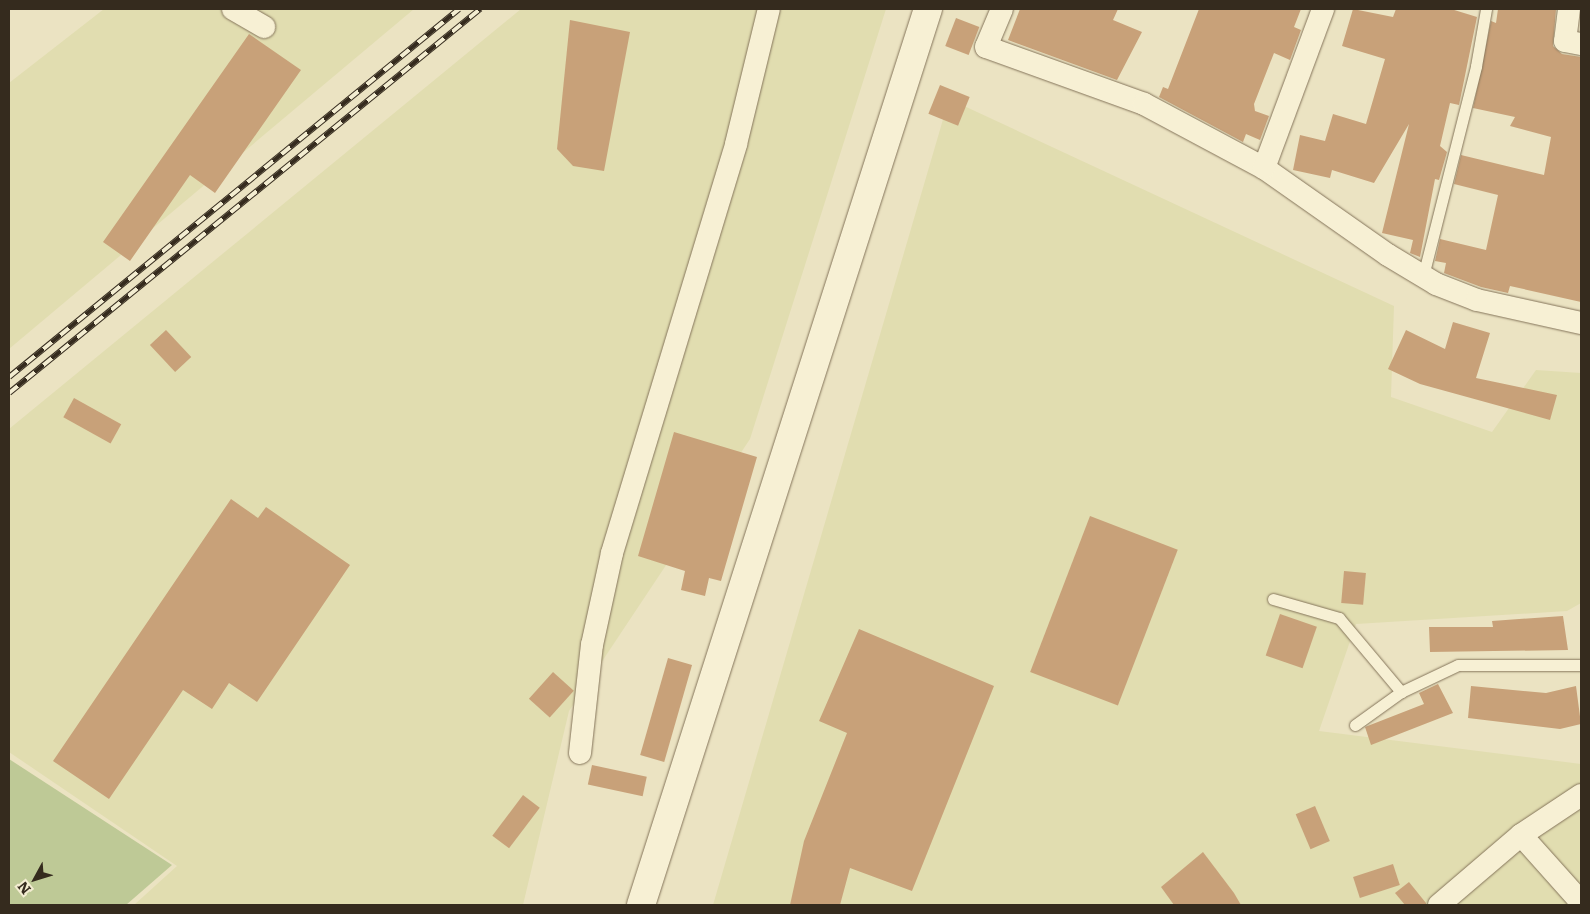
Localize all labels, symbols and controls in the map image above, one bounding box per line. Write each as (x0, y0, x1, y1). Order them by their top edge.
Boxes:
north arrow (10, 854, 60, 904)
text: N (12, 878, 35, 899)

